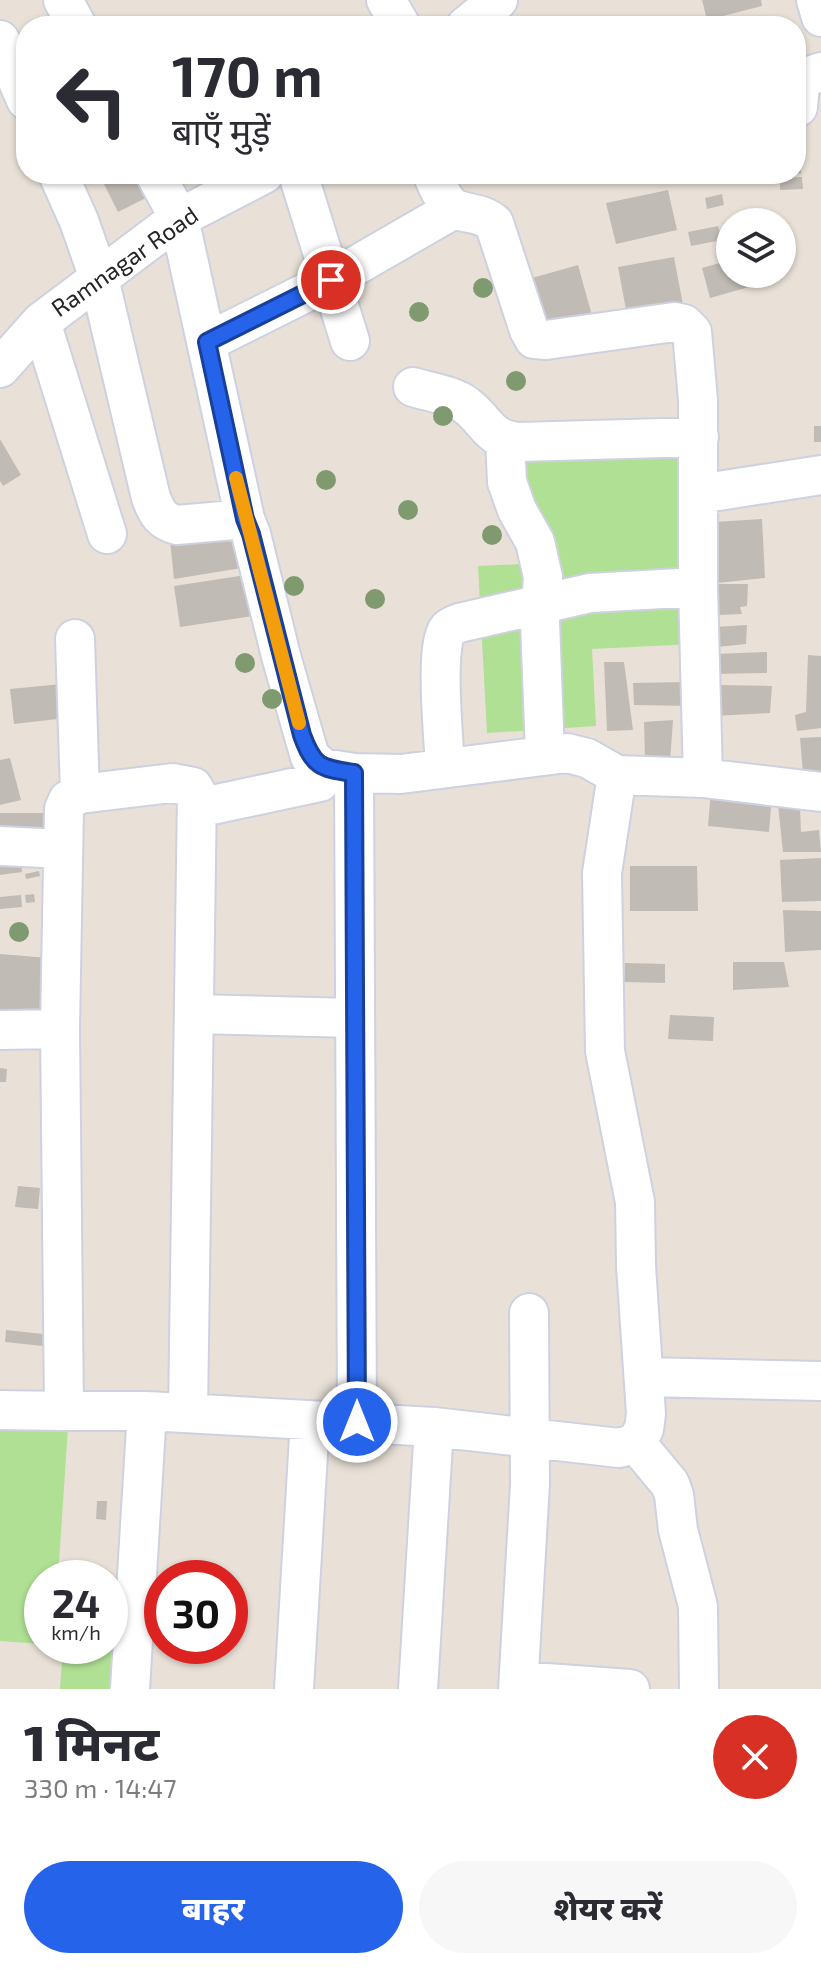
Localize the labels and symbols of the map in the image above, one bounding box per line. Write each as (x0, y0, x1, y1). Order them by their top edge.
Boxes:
street label: Ramnagar Road (45, 199, 203, 322)
pin (297, 246, 365, 314)
position arrow (315, 1380, 399, 1464)
speed limit sign: 30 (144, 1560, 248, 1664)

